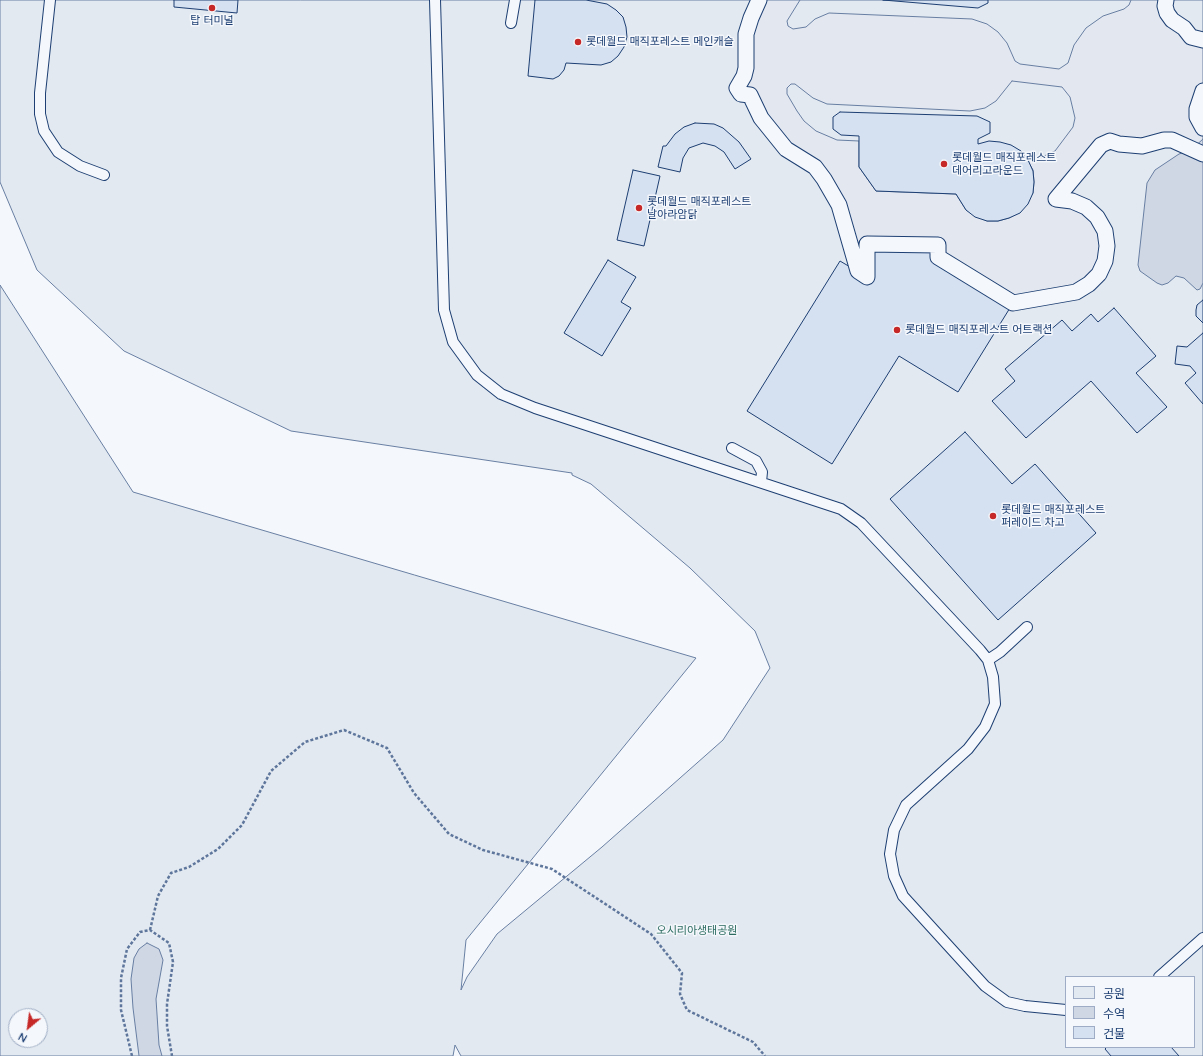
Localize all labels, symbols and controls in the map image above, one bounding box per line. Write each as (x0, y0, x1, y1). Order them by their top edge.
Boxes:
marker: 탑 터미널 (207, 3, 217, 13)
place label: 탑 터미널 (190, 14, 234, 28)
place label: 롯데월드 매직포레스트 메인캐슬 (586, 35, 734, 49)
marker: 롯데월드 매직포레스트 메인캐슬 (573, 37, 583, 47)
place label: 롯데월드 매직포레스트 데어리고라운드 (952, 151, 1056, 177)
marker: 롯데월드 매직포레스트 데어리고라운드 (939, 159, 949, 169)
place label: 롯데월드 매직포레스트 날아라암닭 (647, 195, 751, 221)
marker: 롯데월드 매직포레스트 날아라암닭 (634, 203, 644, 213)
place label: 롯데월드 매직포레스트 어트랙션 (905, 323, 1053, 337)
marker: 롯데월드 매직포레스트 어트랙션 (892, 325, 902, 335)
place label: 롯데월드 매직포레스트 퍼레이드 차고 (1001, 503, 1105, 529)
marker: 롯데월드 매직포레스트 퍼레이드 차고 (988, 511, 998, 521)
park label: 오시리아생태공원 (657, 924, 737, 938)
legend (1065, 976, 1195, 1048)
text: 공원 (1103, 986, 1125, 1001)
text: 수역 (1103, 1006, 1125, 1021)
north arrow (8, 1008, 48, 1048)
text: 건물 (1103, 1026, 1125, 1041)
text: N (16, 1030, 30, 1046)

